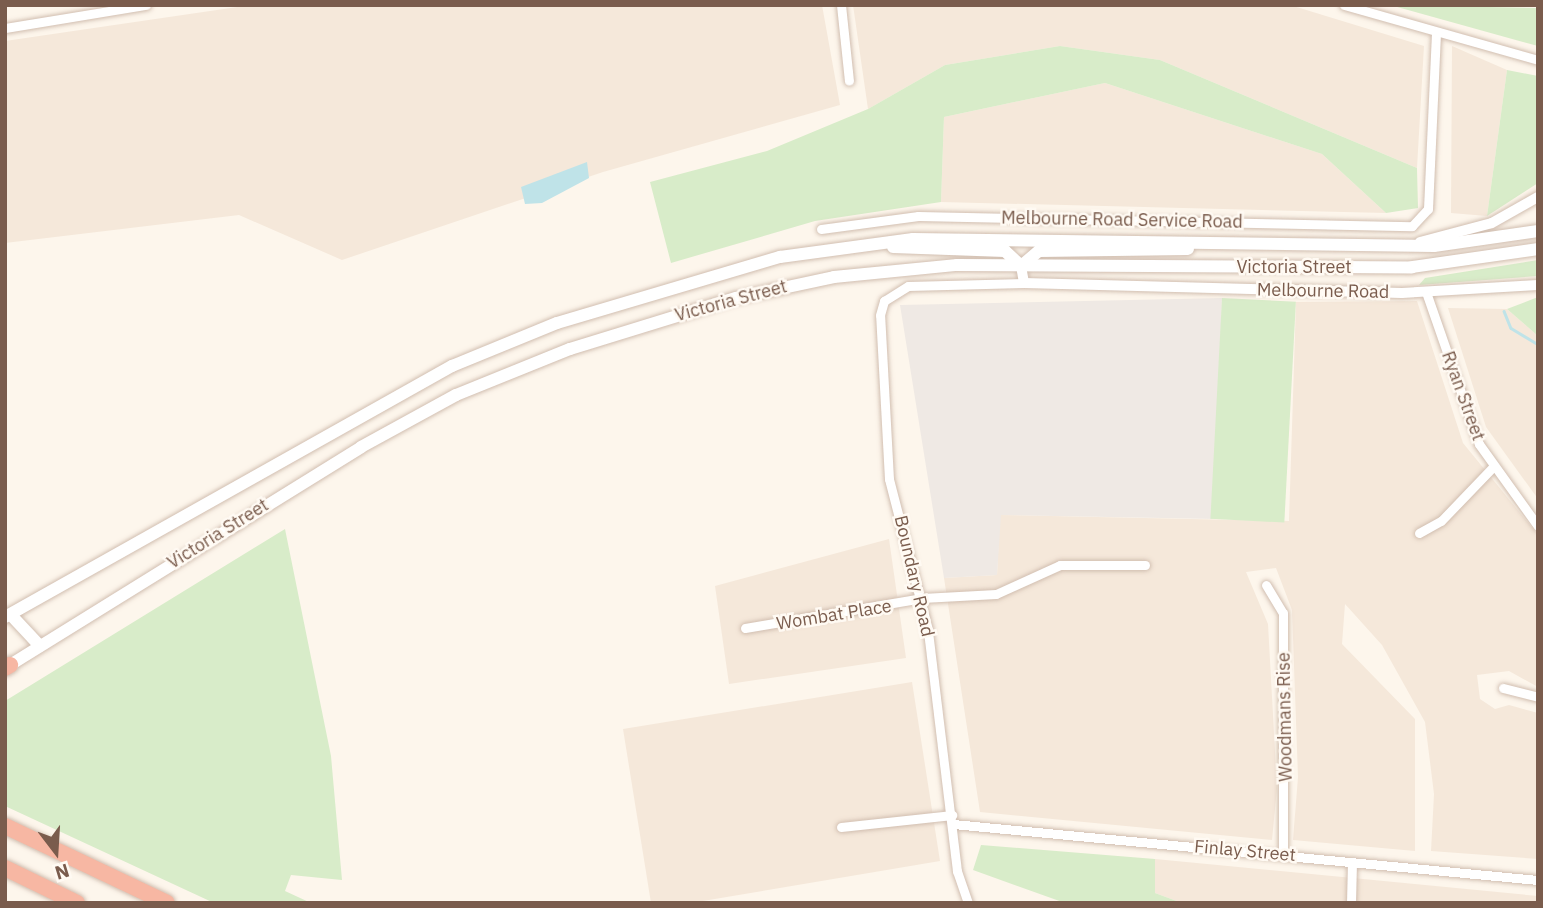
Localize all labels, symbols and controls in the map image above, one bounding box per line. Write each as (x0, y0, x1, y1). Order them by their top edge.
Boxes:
street label: Melbourne Road Service Road (1001, 207, 1243, 233)
street label: Victoria Street (1236, 256, 1352, 278)
street label: Victoria Street (673, 276, 789, 326)
street label: Melbourne Road (1257, 279, 1389, 303)
street label: Ryan Street (1437, 348, 1489, 444)
street label: Victoria Street (163, 494, 273, 574)
street label: Boundary Road (890, 513, 938, 639)
street label: Wombat Place (775, 595, 893, 635)
street label: Woodmans Rise (1273, 652, 1297, 782)
north arrow (21, 817, 91, 887)
street label: Finlay Street (1193, 836, 1297, 866)
text: N (52, 859, 72, 886)

